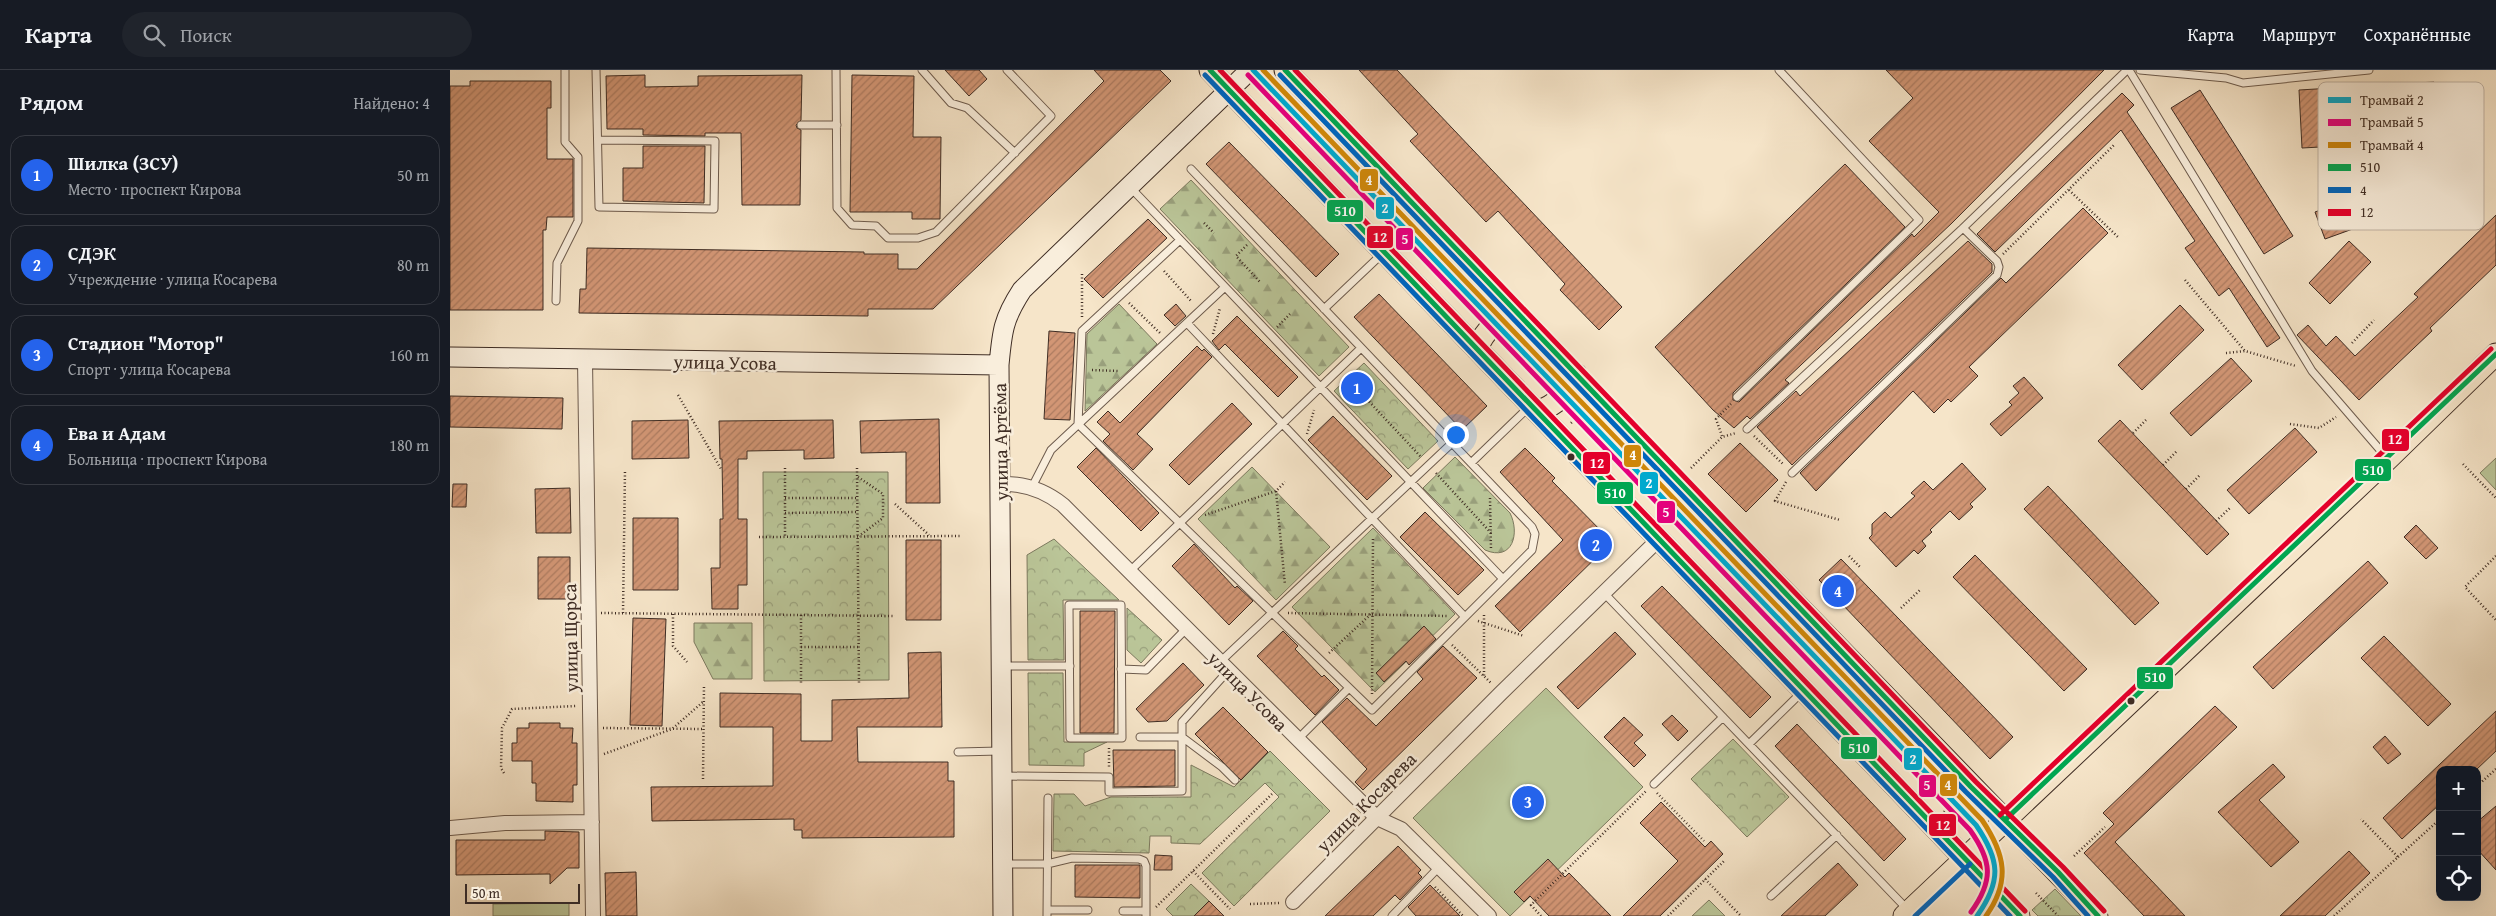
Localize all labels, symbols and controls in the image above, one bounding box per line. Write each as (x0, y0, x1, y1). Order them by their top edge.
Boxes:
search box (122, 12, 472, 57)
text: Карта (25, 17, 92, 52)
icon: search (140, 21, 168, 49)
text: Поиск (180, 21, 232, 49)
text: Карта (2188, 21, 2234, 48)
text: Маршрут (2262, 21, 2336, 48)
text: Сохранённые (2364, 21, 2471, 48)
legend (2318, 82, 2484, 230)
text: Рядом (20, 87, 83, 118)
text: Трамвай 2 (2360, 90, 2424, 110)
text: Найдено: 4 (353, 91, 430, 115)
text: Трамвай 5 (2360, 112, 2424, 132)
text: Трамвай 4 (2360, 135, 2424, 155)
text: Шилка (ЗСУ) (68, 149, 178, 177)
text: 510 (2360, 157, 2380, 177)
text: 1 (33, 163, 41, 187)
text: 50 m (397, 163, 429, 187)
line badge: 4 (1359, 168, 1379, 192)
text: 4 (1365, 170, 1373, 190)
text: Место · проспект Кирова (68, 177, 241, 201)
text: 4 (2360, 180, 2367, 200)
line badge: 2 (1375, 196, 1395, 220)
text: 2 (1381, 198, 1389, 218)
line badge: 510 (1326, 199, 1364, 223)
text: 510 (1334, 201, 1356, 221)
text: 12 (2360, 202, 2373, 222)
line badge: 12 (1366, 225, 1394, 249)
text: 12 (1373, 227, 1387, 247)
line badge: 5 (1395, 227, 1414, 251)
text: 5 (1401, 229, 1409, 249)
text: СДЭК (68, 239, 116, 267)
text: 2 (33, 253, 41, 277)
text: 80 m (397, 253, 429, 277)
text: Учреждение · улица Косарева (68, 267, 277, 291)
text: Стадион "Мотор" (68, 329, 224, 357)
text: 3 (33, 343, 41, 367)
text: 160 m (389, 343, 429, 367)
street label: улица Усова (672, 347, 777, 377)
text: Спорт · улица Косарева (68, 357, 231, 381)
pin: 1 (1341, 369, 1373, 407)
street label: улица Артёма (985, 383, 1015, 502)
text: Ева и Адам (68, 419, 166, 447)
your location (1443, 422, 1469, 448)
line badge: 12 (2381, 428, 2410, 452)
text: 12 (2388, 429, 2402, 449)
text: 4 (33, 433, 41, 457)
text: 180 m (389, 433, 429, 457)
line badge: 4 (1623, 444, 1642, 468)
text: 4 (1629, 445, 1637, 465)
text: Больница · проспект Кирова (68, 447, 267, 471)
line badge: 12 (1582, 451, 1611, 475)
unlabelled marker (1566, 452, 1576, 462)
text: 12 (1590, 453, 1604, 473)
line badge: 510 (2354, 458, 2392, 482)
text: 510 (2362, 460, 2384, 480)
line badge: 2 (1639, 471, 1659, 495)
text: 2 (1645, 473, 1653, 493)
line badge: 510 (1596, 481, 1634, 505)
text: 510 (1604, 483, 1626, 503)
line badge: 5 (1656, 500, 1676, 524)
text: 5 (1662, 502, 1670, 522)
pin: 2 (1580, 526, 1612, 564)
pin: 4 (1822, 572, 1854, 610)
street label: улица Щорса (555, 583, 585, 694)
street label: улица Усова (1201, 644, 1294, 737)
line badge: 510 (2136, 666, 2174, 690)
text: 510 (2144, 667, 2166, 687)
unlabelled marker (2126, 696, 2136, 706)
line badge: 510 (1840, 736, 1878, 760)
text: 510 (1848, 738, 1870, 758)
street label: улица Косарева (1309, 746, 1422, 859)
line badge: 2 (1903, 747, 1923, 771)
text: 2 (1909, 749, 1917, 769)
map controls (2436, 766, 2481, 901)
button: + (2436, 766, 2481, 811)
line badge: 4 (1939, 773, 1958, 797)
line badge: 5 (1918, 774, 1937, 798)
text: 5 (1923, 775, 1931, 795)
text: 4 (1944, 775, 1952, 795)
pin: 3 (1512, 783, 1544, 821)
button: − (2436, 811, 2481, 856)
line badge: 12 (1928, 813, 1957, 837)
text: 12 (1936, 815, 1950, 835)
button: locate (2436, 856, 2481, 901)
scale bar (465, 881, 580, 904)
text: 50 m (472, 883, 500, 903)

